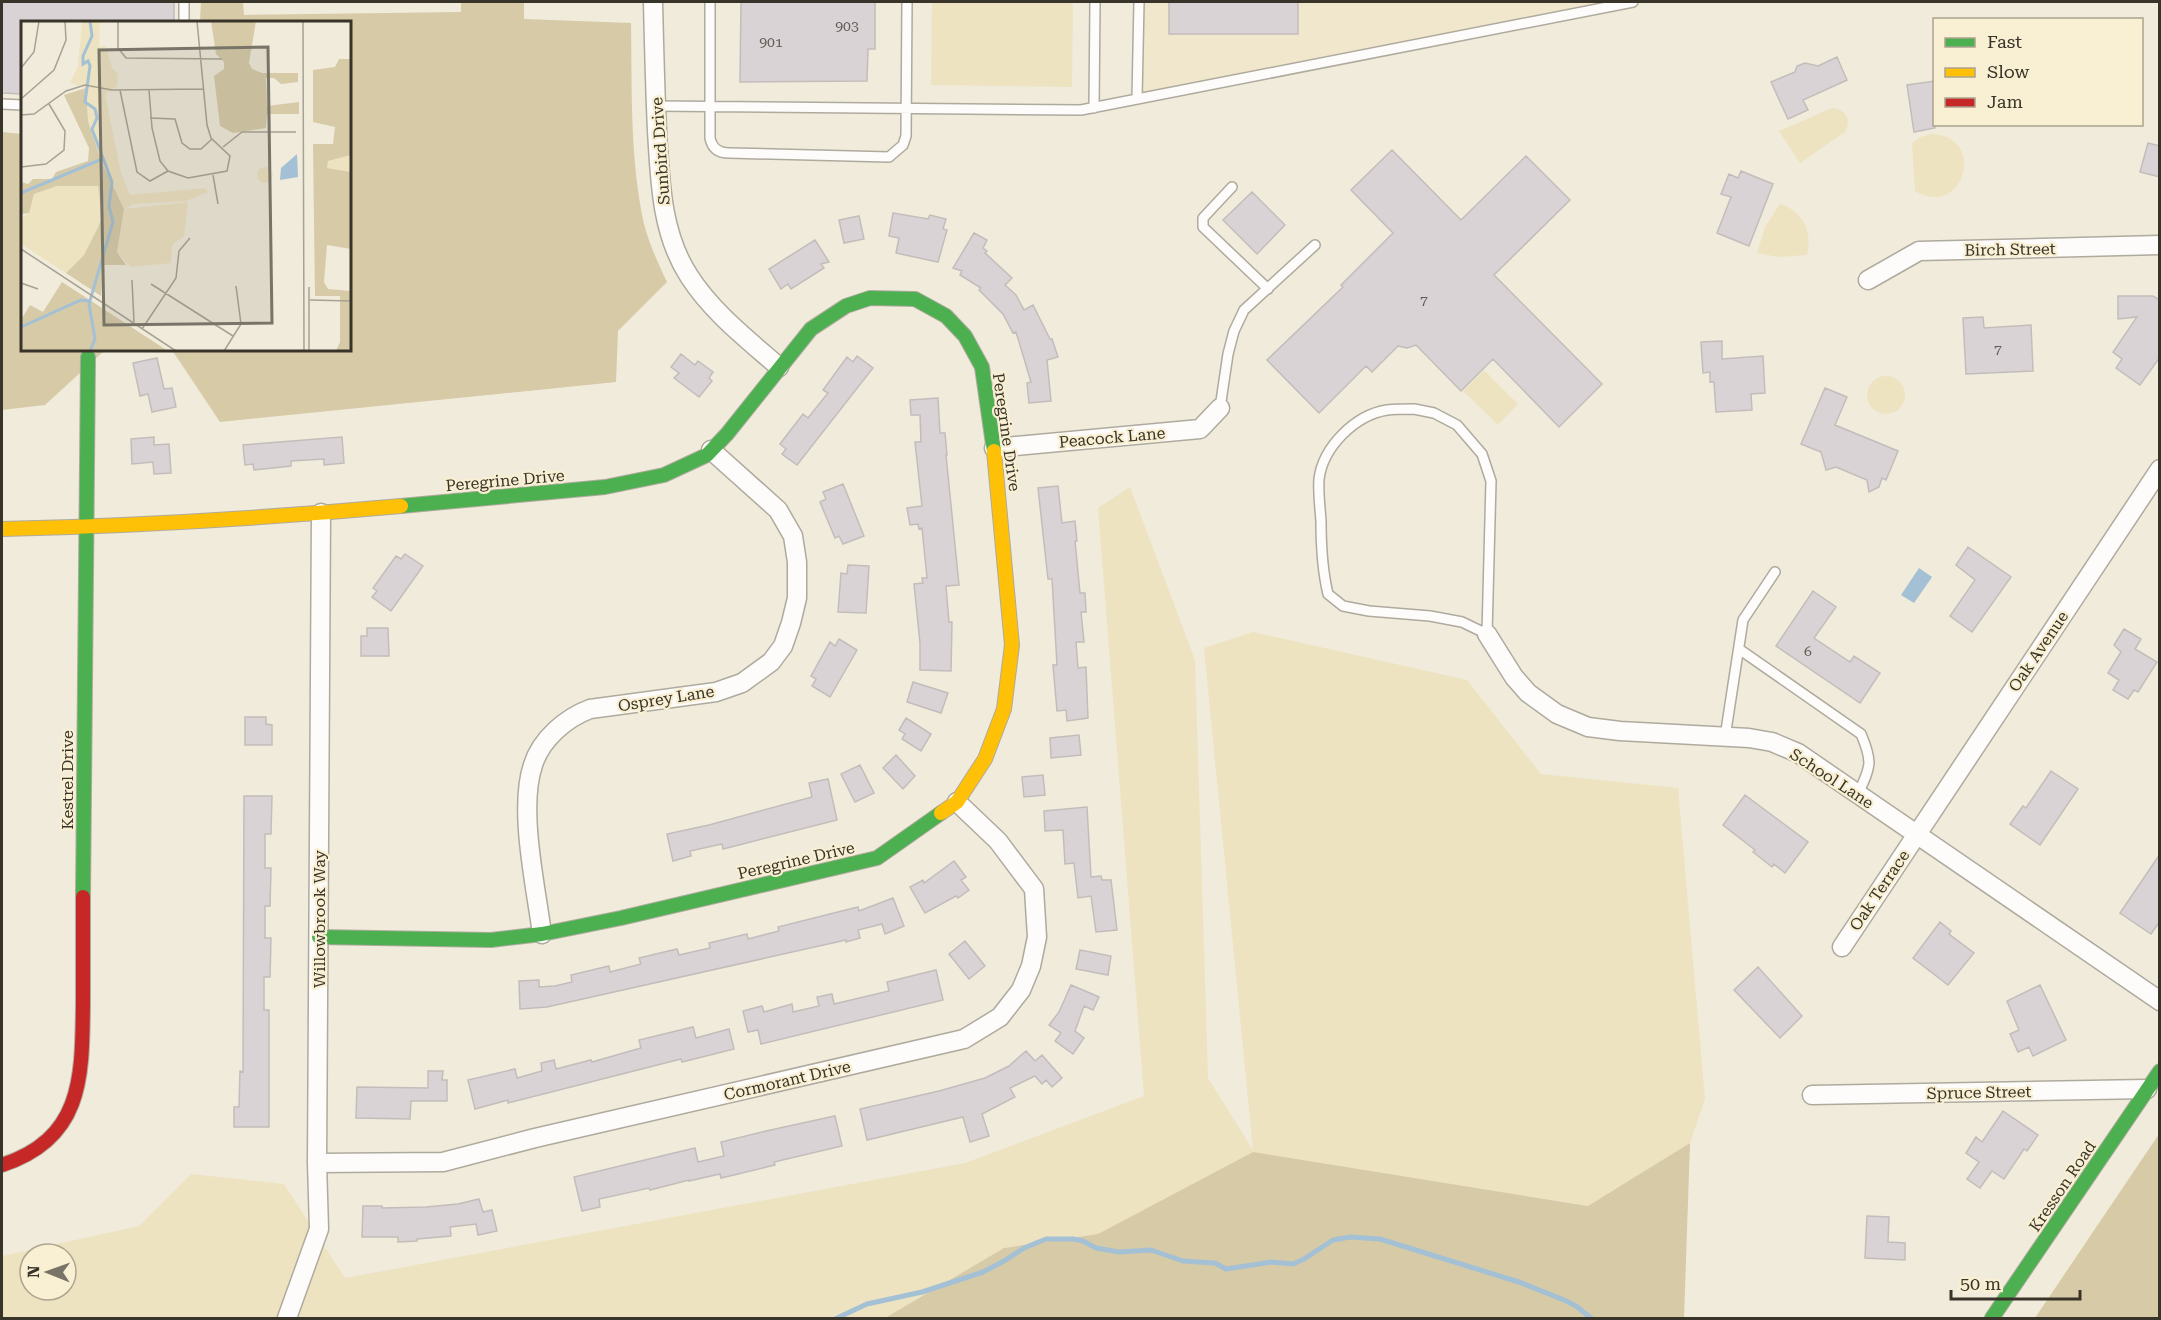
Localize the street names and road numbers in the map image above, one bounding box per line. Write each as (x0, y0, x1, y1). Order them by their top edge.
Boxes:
street label: Sunbird Drive (647, 96, 674, 205)
street label: Birch Street (1964, 239, 2056, 260)
street label: Peregrine Drive (989, 372, 1024, 493)
street label: Peacock Lane (1058, 423, 1166, 452)
street label: Peregrine Drive (445, 466, 566, 495)
street label: Oak Avenue (2005, 607, 2072, 695)
street label: Osprey Lane (617, 681, 716, 715)
street label: Kestrel Drive (58, 730, 77, 830)
street label: School Lane (1786, 744, 1877, 813)
street label: Peregrine Drive (736, 838, 857, 883)
street label: Oak Terrace (1845, 846, 1913, 934)
street label: Willowbrook Way (310, 850, 329, 988)
street label: Cormorant Drive (722, 1057, 853, 1104)
street label: Spruce Street (1927, 1082, 2032, 1103)
street label: Kresson Road (2025, 1137, 2100, 1235)

